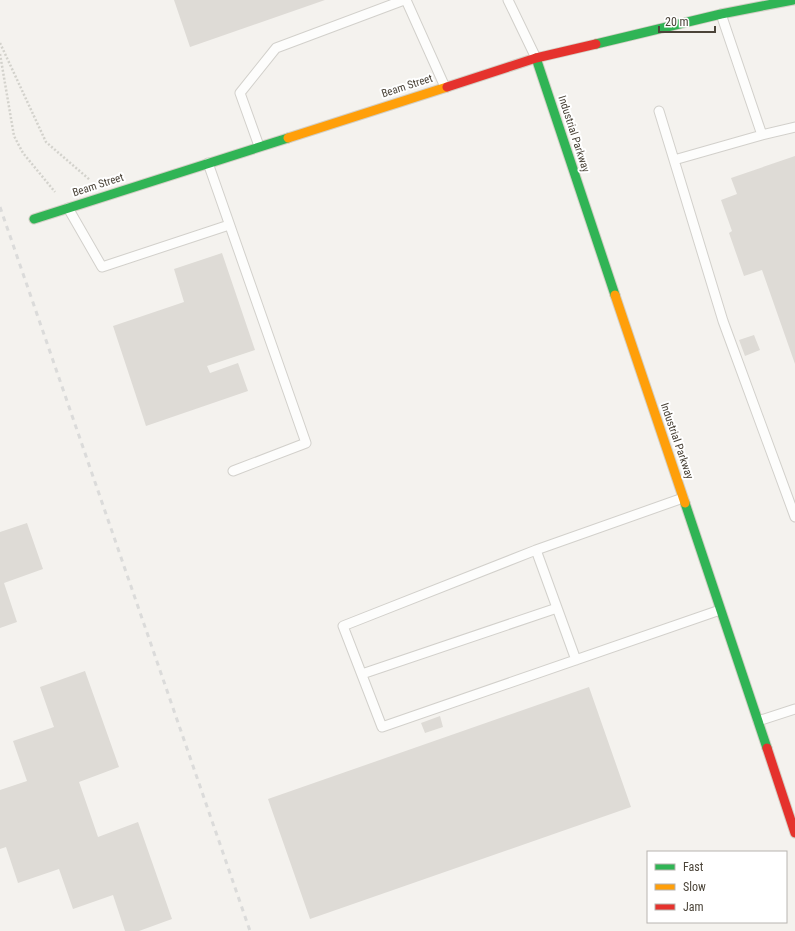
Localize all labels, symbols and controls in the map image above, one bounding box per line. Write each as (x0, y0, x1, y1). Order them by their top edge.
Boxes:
scale bar (659, 8, 715, 34)
text: 20 m (665, 15, 689, 29)
street label: Beam Street (380, 72, 434, 100)
street label: Industrial Parkway (555, 94, 593, 174)
street label: Beam Street (71, 171, 125, 199)
street label: Industrial Parkway (658, 401, 696, 481)
legend (647, 851, 787, 923)
text: Fast (683, 860, 704, 874)
text: Slow (683, 880, 706, 894)
text: Jam (683, 900, 704, 914)

